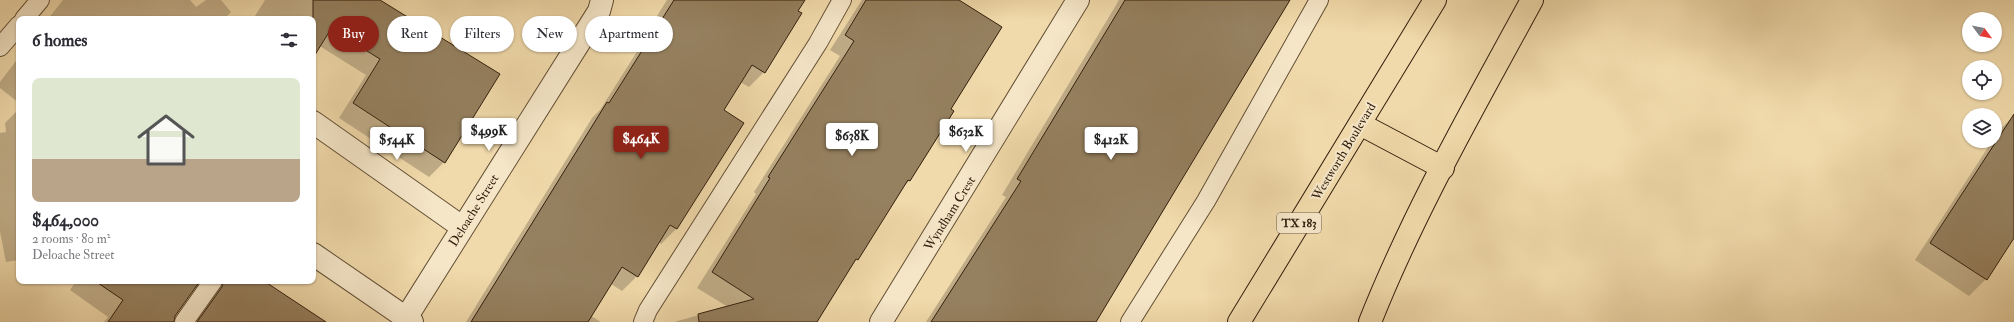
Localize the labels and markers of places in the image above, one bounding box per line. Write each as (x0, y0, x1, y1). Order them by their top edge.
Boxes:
pin: $499K (461, 118, 517, 152)
pin: $632K (938, 119, 994, 153)
pin: $638K (824, 123, 880, 157)
pin: $464K (613, 126, 669, 160)
pin: $544K (369, 127, 425, 161)
pin: $412K (1083, 127, 1139, 161)

